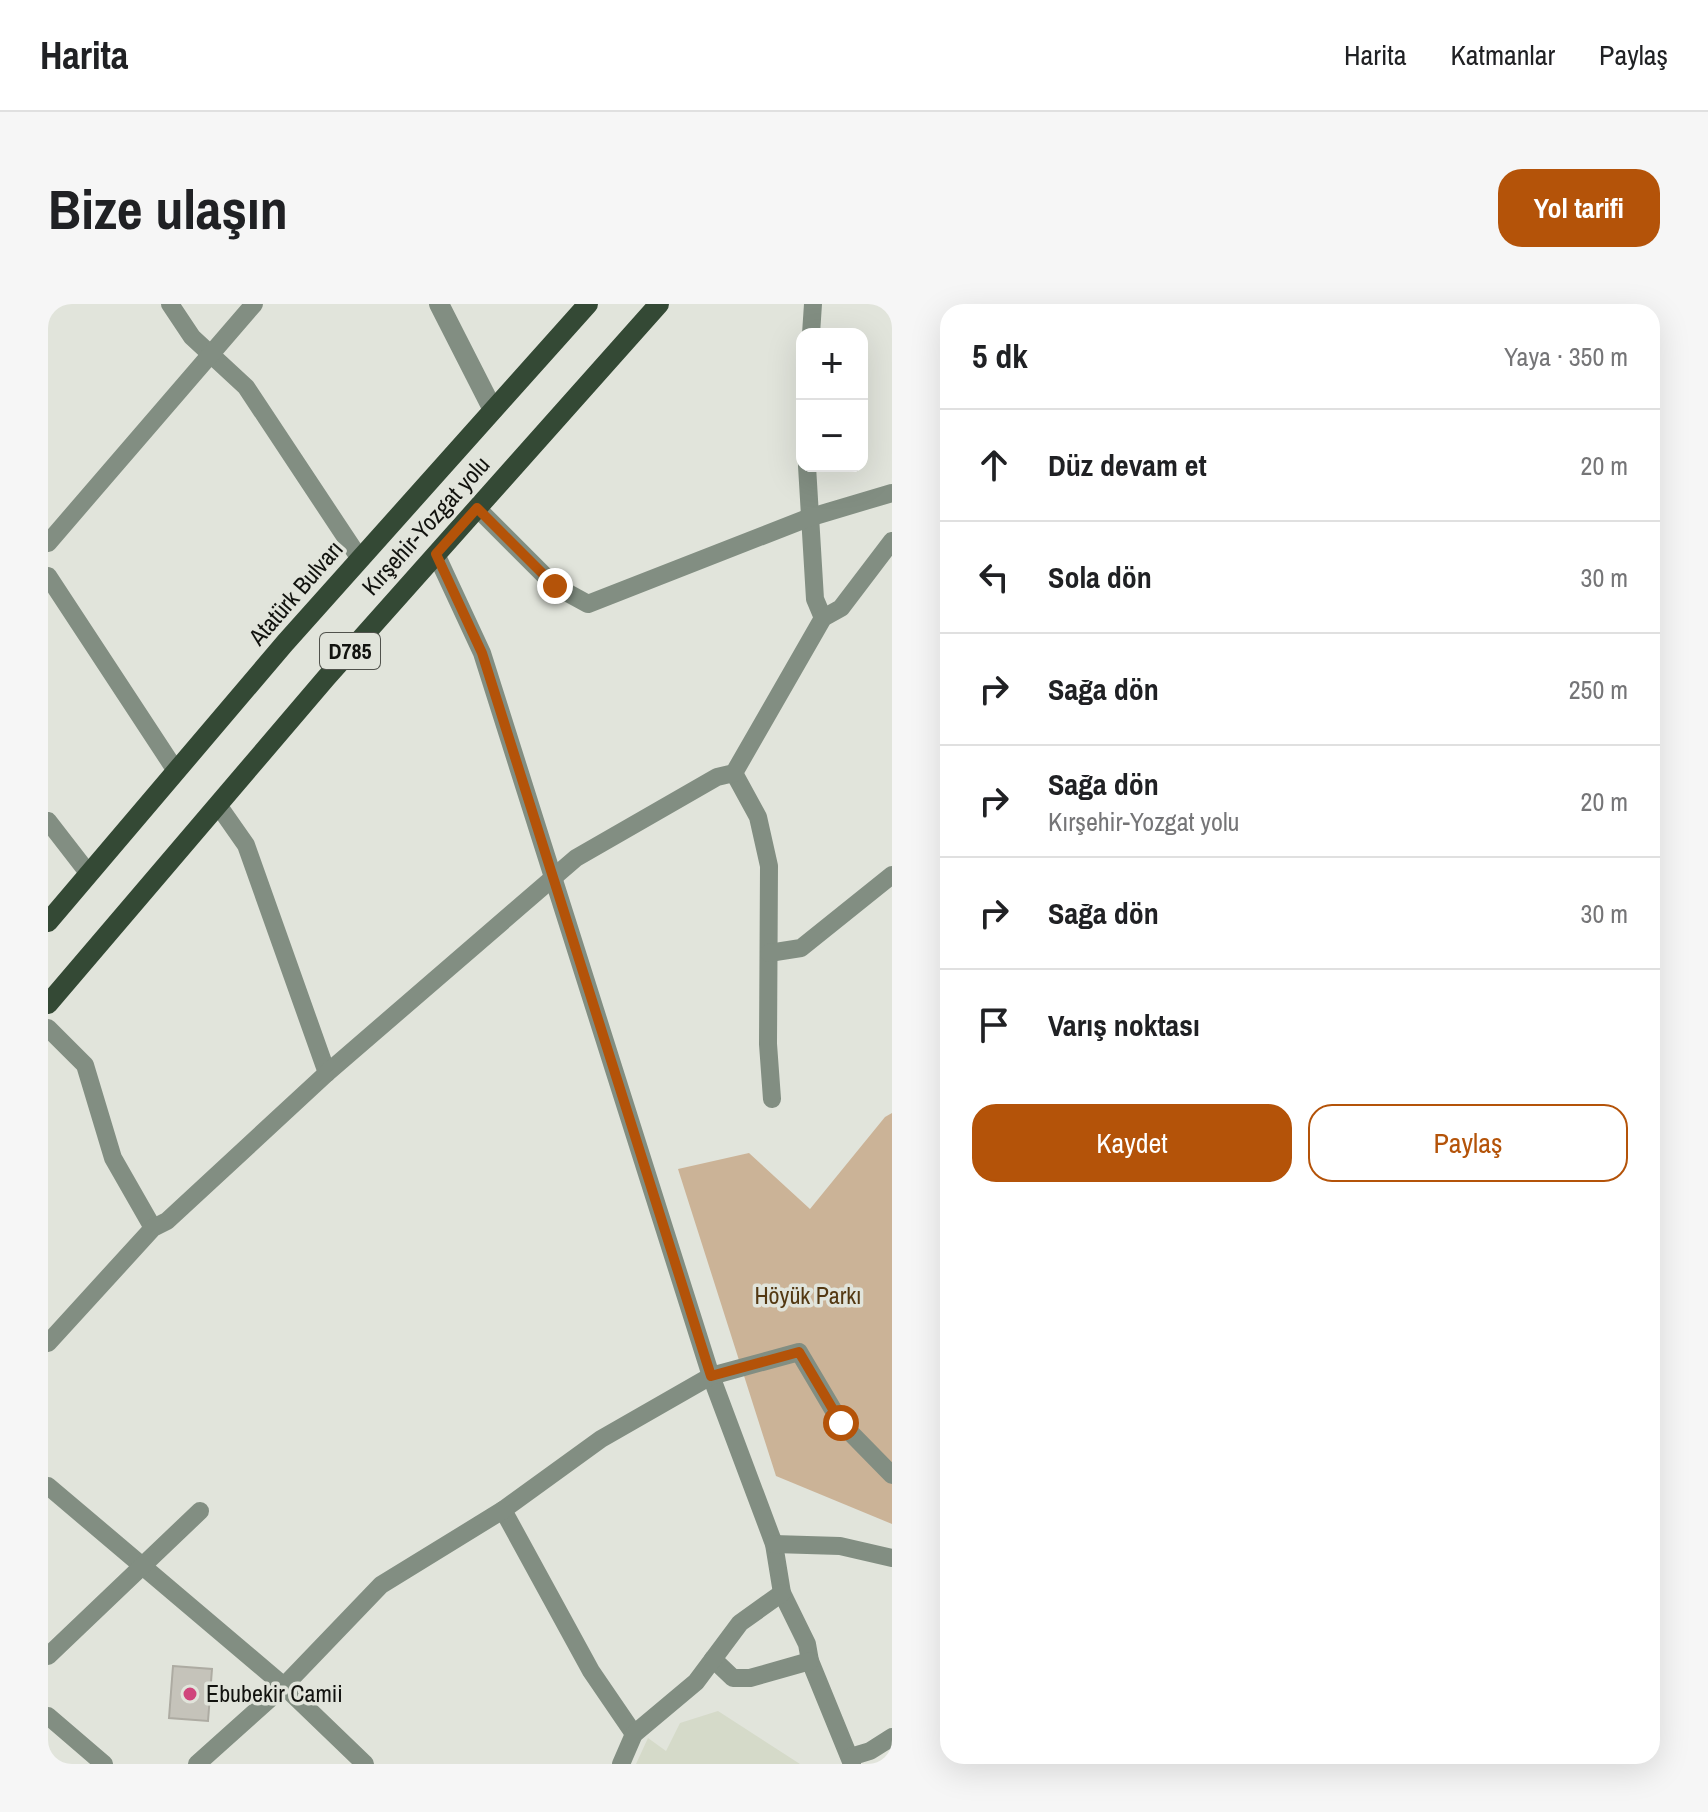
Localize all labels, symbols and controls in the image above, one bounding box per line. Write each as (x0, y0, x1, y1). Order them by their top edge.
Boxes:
text: Harita (40, 30, 128, 81)
text: Harita (1344, 36, 1406, 74)
text: Katmanlar (1450, 36, 1555, 74)
text: Paylaş (1599, 36, 1668, 74)
button: Yol tarifi (1498, 169, 1660, 247)
text: Bize ulaşın (48, 171, 288, 246)
map controls (796, 328, 868, 472)
button: + (796, 328, 868, 400)
text: 5 dk (972, 333, 1028, 379)
text: Yaya · 350 m (1504, 339, 1628, 374)
button: − (796, 400, 868, 472)
icon: ahead (972, 443, 1016, 487)
text: Düz devam et (1048, 445, 1207, 485)
text: 20 m (1581, 448, 1628, 483)
street label: Kırşehir-Yozgat yolu (354, 449, 496, 602)
street label: Atatürk Bulvarı (240, 533, 350, 652)
icon: left (972, 555, 1016, 599)
text: Sola dön (1048, 557, 1152, 597)
text: 30 m (1581, 560, 1628, 595)
route end (537, 568, 573, 604)
road number: D785 (320, 633, 380, 669)
icon: right (972, 667, 1016, 711)
text: Sağa dön (1048, 669, 1159, 709)
text: 250 m (1569, 672, 1628, 707)
text: Sağa dön (1048, 764, 1159, 804)
icon: right (972, 779, 1016, 823)
text: 20 m (1581, 784, 1628, 819)
text: Kırşehir-Yozgat yolu (1048, 804, 1239, 839)
icon: right (972, 891, 1016, 935)
text: Sağa dön (1048, 893, 1159, 933)
text: 30 m (1581, 896, 1628, 931)
icon: arrive (972, 1003, 1016, 1047)
text: Varış noktası (1048, 1005, 1200, 1045)
button: Kaydet (972, 1104, 1292, 1182)
button: Paylaş (1308, 1104, 1628, 1182)
park label: Höyük Parkı (754, 1279, 862, 1311)
route start (823, 1405, 859, 1441)
place label: Ebubekir Camii (206, 1677, 343, 1709)
marker: Ebubekir Camii (181, 1685, 199, 1703)

